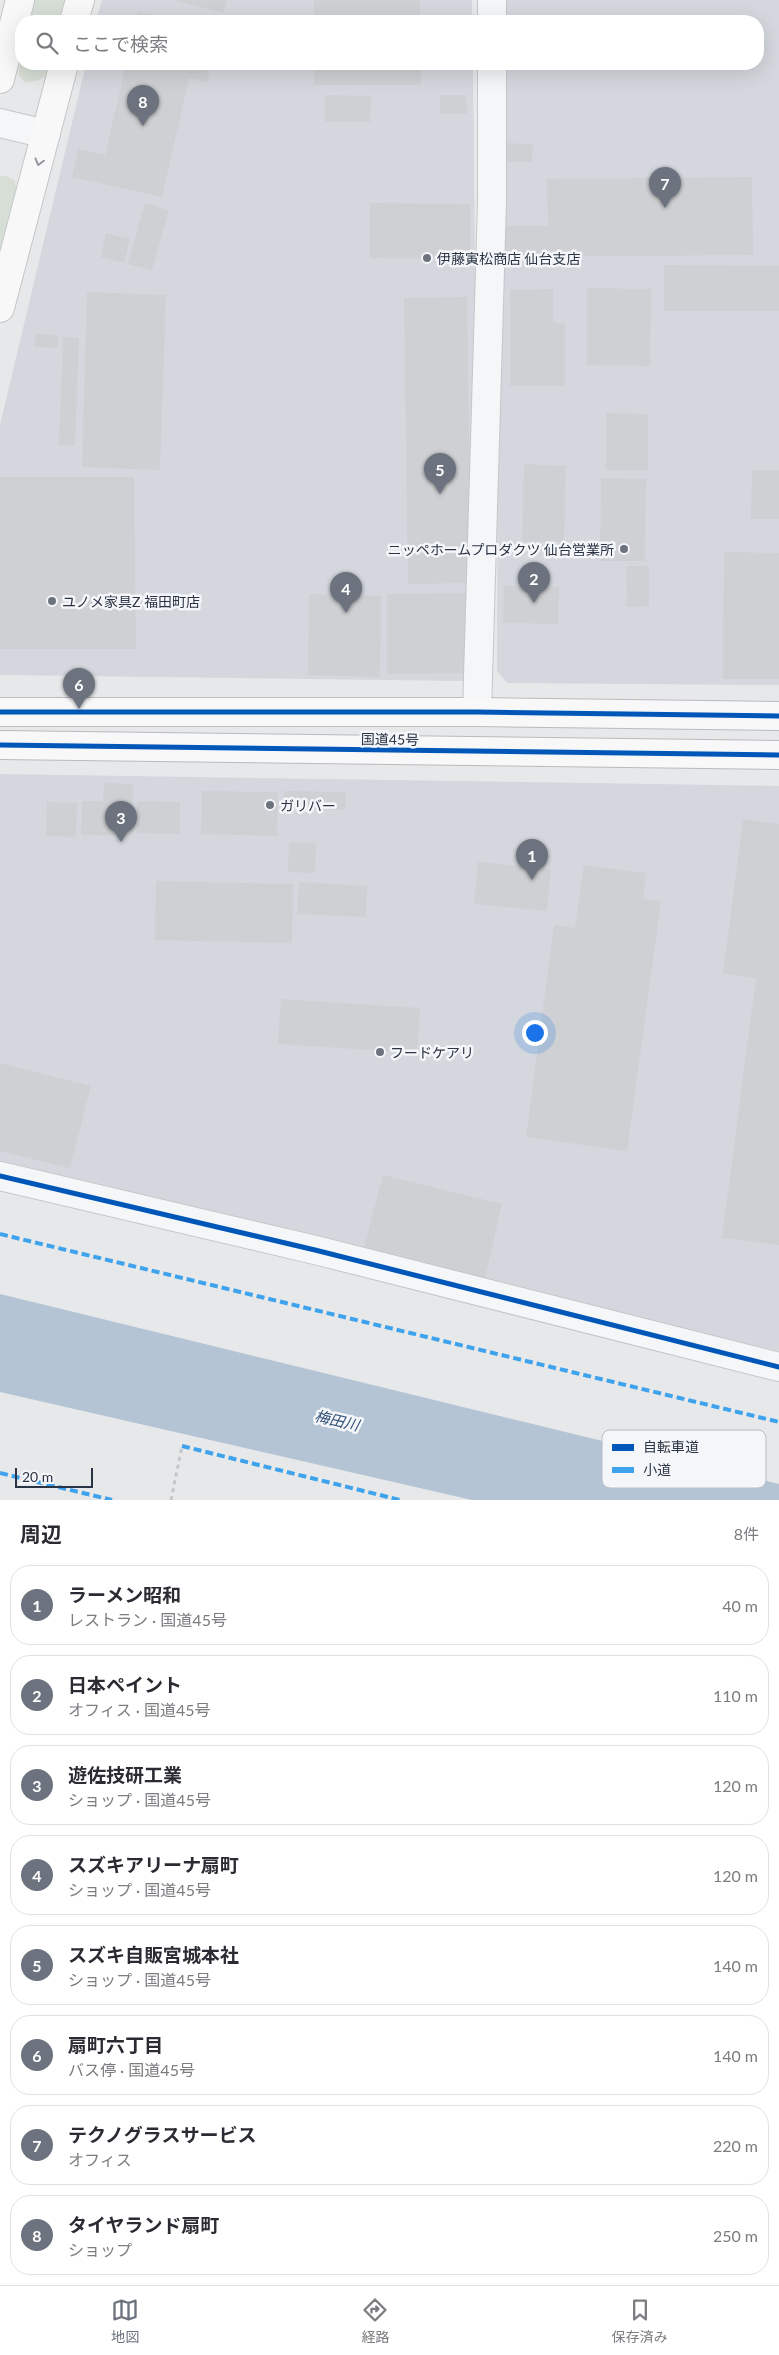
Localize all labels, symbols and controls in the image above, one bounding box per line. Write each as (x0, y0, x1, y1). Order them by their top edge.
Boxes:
search box (15, 15, 764, 70)
icon: search (33, 29, 61, 57)
text: ここで検索 (73, 32, 168, 55)
pin: 8 (127, 85, 159, 126)
one-way arrow (34, 157, 45, 166)
pin: 7 (649, 167, 681, 208)
place label: 伊藤寅松商店 仙台支店 (437, 250, 581, 267)
marker: 伊藤寅松商店 仙台支店 (421, 252, 433, 264)
pin: 5 (424, 453, 456, 494)
place label: ニッペホームプロダクツ 仙台営業所 (388, 541, 614, 558)
marker: ニッペホームプロダクツ 仙台営業所 (618, 543, 630, 555)
pin: 2 (518, 562, 550, 603)
pin: 4 (330, 572, 362, 613)
place label: ユノメ家具Z 福田町店 (62, 593, 200, 610)
marker: ユノメ家具Z 福田町店 (46, 595, 58, 607)
pin: 6 (63, 668, 95, 709)
street label: 国道45号 (361, 730, 419, 748)
place label: ガリバー (280, 797, 336, 814)
marker: ガリバー (264, 799, 276, 811)
pin: 3 (105, 801, 137, 842)
pin: 1 (516, 839, 548, 880)
your location (522, 1020, 548, 1046)
place label: フードケアリ (390, 1044, 474, 1061)
marker: フードケアリ (374, 1046, 386, 1058)
water label: 梅田川 (313, 1406, 363, 1434)
legend (602, 1430, 766, 1488)
text: 自転車道 (643, 1438, 699, 1455)
text: 小道 (643, 1461, 671, 1478)
scale bar (15, 1465, 92, 1488)
text: 20 m (22, 1468, 53, 1485)
text: 周辺 (20, 1521, 62, 1546)
text: 8件 (734, 1524, 759, 1543)
text: ラーメン昭和 (68, 1583, 181, 1606)
text: 1 (32, 1596, 42, 1615)
text: 40 m (722, 1596, 758, 1615)
text: レストラン · 国道45号 (68, 1610, 227, 1629)
text: 日本ペイント (68, 1673, 182, 1696)
text: 2 (32, 1686, 42, 1705)
text: 110 m (713, 1686, 758, 1705)
text: オフィス · 国道45号 (68, 1700, 211, 1719)
text: 遊佐技研工業 (68, 1763, 182, 1786)
text: 3 (32, 1776, 42, 1795)
text: 120 m (713, 1776, 758, 1795)
text: ショップ · 国道45号 (68, 1790, 211, 1809)
text: スズキアリーナ扇町 (68, 1853, 239, 1876)
text: 4 (32, 1866, 42, 1885)
text: 120 m (713, 1866, 758, 1885)
text: ショップ · 国道45号 (68, 1880, 211, 1899)
text: スズキ自販宮城本社 (68, 1943, 239, 1966)
text: 5 (32, 1956, 42, 1975)
text: 140 m (713, 1956, 758, 1975)
text: ショップ · 国道45号 (68, 1970, 211, 1989)
text: 扇町六丁目 (68, 2033, 163, 2056)
text: 6 (32, 2046, 42, 2065)
text: 140 m (713, 2046, 758, 2065)
text: バス停 · 国道45号 (68, 2060, 195, 2079)
text: テクノグラスサービス (68, 2123, 256, 2146)
text: 7 (32, 2136, 42, 2155)
text: 220 m (713, 2136, 758, 2155)
text: オフィス (68, 2150, 132, 2169)
text: タイヤランド扇町 (68, 2213, 219, 2236)
text: 8 (32, 2226, 42, 2245)
text: 250 m (713, 2226, 758, 2245)
text: ショップ (68, 2240, 132, 2259)
tab: 地図 (111, 2296, 139, 2346)
tab: 経路 (361, 2296, 389, 2346)
tab: 保存済み (612, 2296, 668, 2346)

